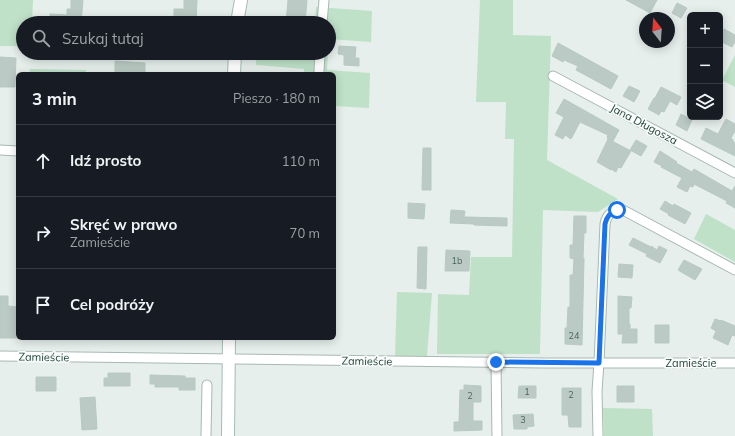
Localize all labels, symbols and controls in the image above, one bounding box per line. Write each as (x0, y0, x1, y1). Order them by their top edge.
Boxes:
north arrow (639, 12, 675, 48)
map controls (687, 12, 723, 120)
button: + (687, 12, 723, 48)
search box (16, 16, 336, 60)
icon: search (30, 27, 52, 49)
text: Szukaj tutaj (62, 29, 144, 48)
button: − (687, 48, 723, 84)
button: layers (687, 84, 723, 120)
text: 3 min (32, 88, 77, 109)
text: Pieszo · 180 m (233, 90, 320, 106)
street label: Jana Długosza (608, 100, 680, 148)
icon: ahead (32, 150, 54, 172)
text: Idź prosto (70, 151, 141, 170)
text: 110 m (282, 153, 320, 169)
route start (608, 201, 626, 219)
text: Skręć w prawo (70, 215, 177, 234)
icon: right (32, 222, 54, 244)
text: 70 m (290, 225, 320, 241)
text: Zamieście (70, 234, 130, 250)
house number: 1b (452, 255, 462, 266)
icon: arrive (32, 294, 54, 316)
text: Cel podróży (70, 295, 154, 314)
house number: 24 (569, 330, 580, 341)
street label: Zamieście (18, 350, 70, 364)
route end (487, 353, 505, 371)
street label: Zamieście (341, 354, 393, 368)
street label: Zamieście (666, 356, 716, 370)
house number: 1 (524, 386, 530, 397)
house number: 2 (568, 389, 574, 400)
house number: 2 (467, 390, 473, 401)
house number: 3 (520, 414, 526, 425)

